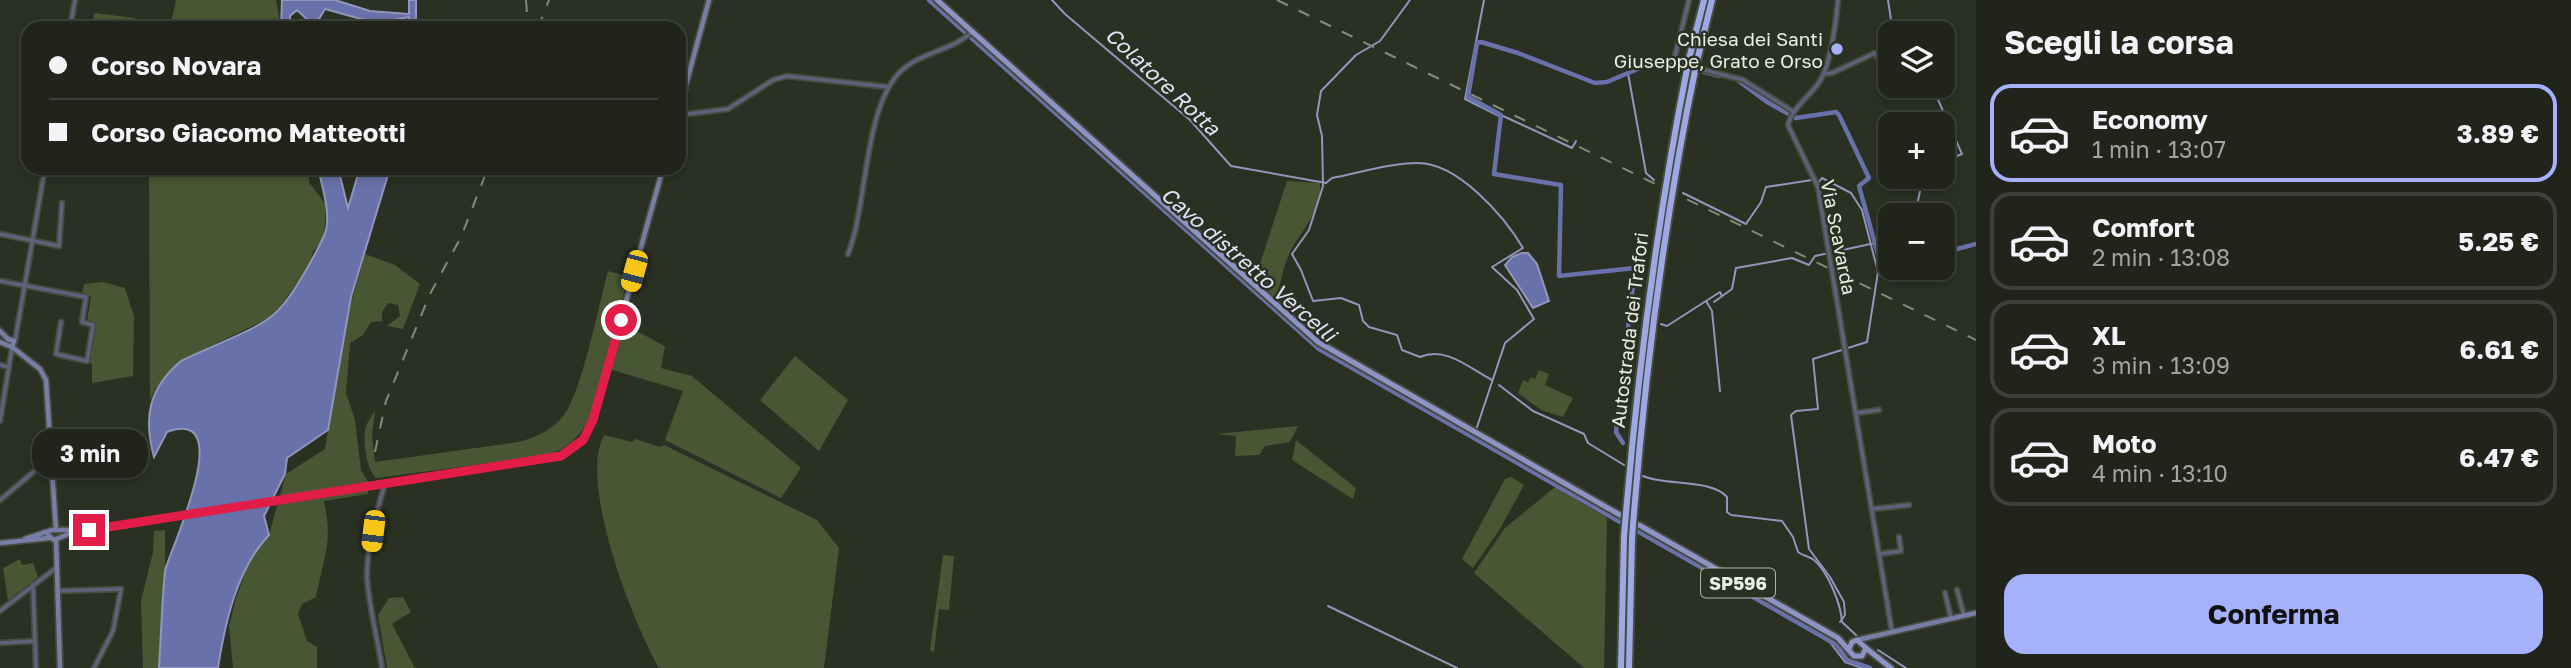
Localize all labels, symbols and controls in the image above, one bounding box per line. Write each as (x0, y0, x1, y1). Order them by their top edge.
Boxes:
water label: Colatore Rotta (1100, 21, 1226, 141)
map controls (1878, 21, 1955, 280)
button: layers (1878, 21, 1955, 98)
text: Scegli la corsa (2004, 23, 2234, 61)
place label: Chiesa dei Santi Giuseppe, Grato e Orso (1614, 27, 1823, 72)
marker: Chiesa dei Santi Giuseppe, Grato e Orso (1829, 41, 1845, 57)
text: Corso Novara (91, 50, 261, 81)
icon: car (2008, 102, 2071, 165)
text: Economy (2092, 104, 2208, 135)
button: + (1878, 112, 1955, 189)
text: Corso Giacomo Matteotti (91, 117, 406, 148)
text: 3.89 € (2457, 118, 2539, 149)
text: 1 min · 13:07 (2092, 135, 2226, 163)
street label: Via Scavarda (1817, 178, 1861, 296)
water label: Cavo distretto Vercelli (1156, 181, 1344, 349)
button: − (1878, 203, 1955, 280)
icon: car (2008, 210, 2071, 273)
text: Comfort (2092, 212, 2195, 243)
text: 5.25 € (2458, 226, 2539, 257)
street label: Autostrada dei Trafori (1606, 231, 1652, 429)
text: 2 min · 13:08 (2092, 243, 2230, 271)
car (619, 248, 650, 294)
route start (605, 304, 637, 336)
icon: car (2008, 318, 2071, 381)
text: XL (2092, 320, 2126, 351)
text: 6.61 € (2459, 334, 2539, 365)
text: 3 min · 13:09 (2092, 351, 2230, 379)
icon: car (2008, 426, 2071, 489)
callout: 3 min (31, 428, 147, 477)
text: Moto (2092, 428, 2157, 459)
text: 3 min (60, 439, 120, 467)
text: 6.47 € (2459, 442, 2539, 473)
text: 4 min · 13:10 (2092, 459, 2228, 487)
car (361, 509, 386, 553)
route end (73, 514, 105, 546)
road number: SP596 (1701, 568, 1775, 598)
button: Conferma (2004, 574, 2543, 654)

